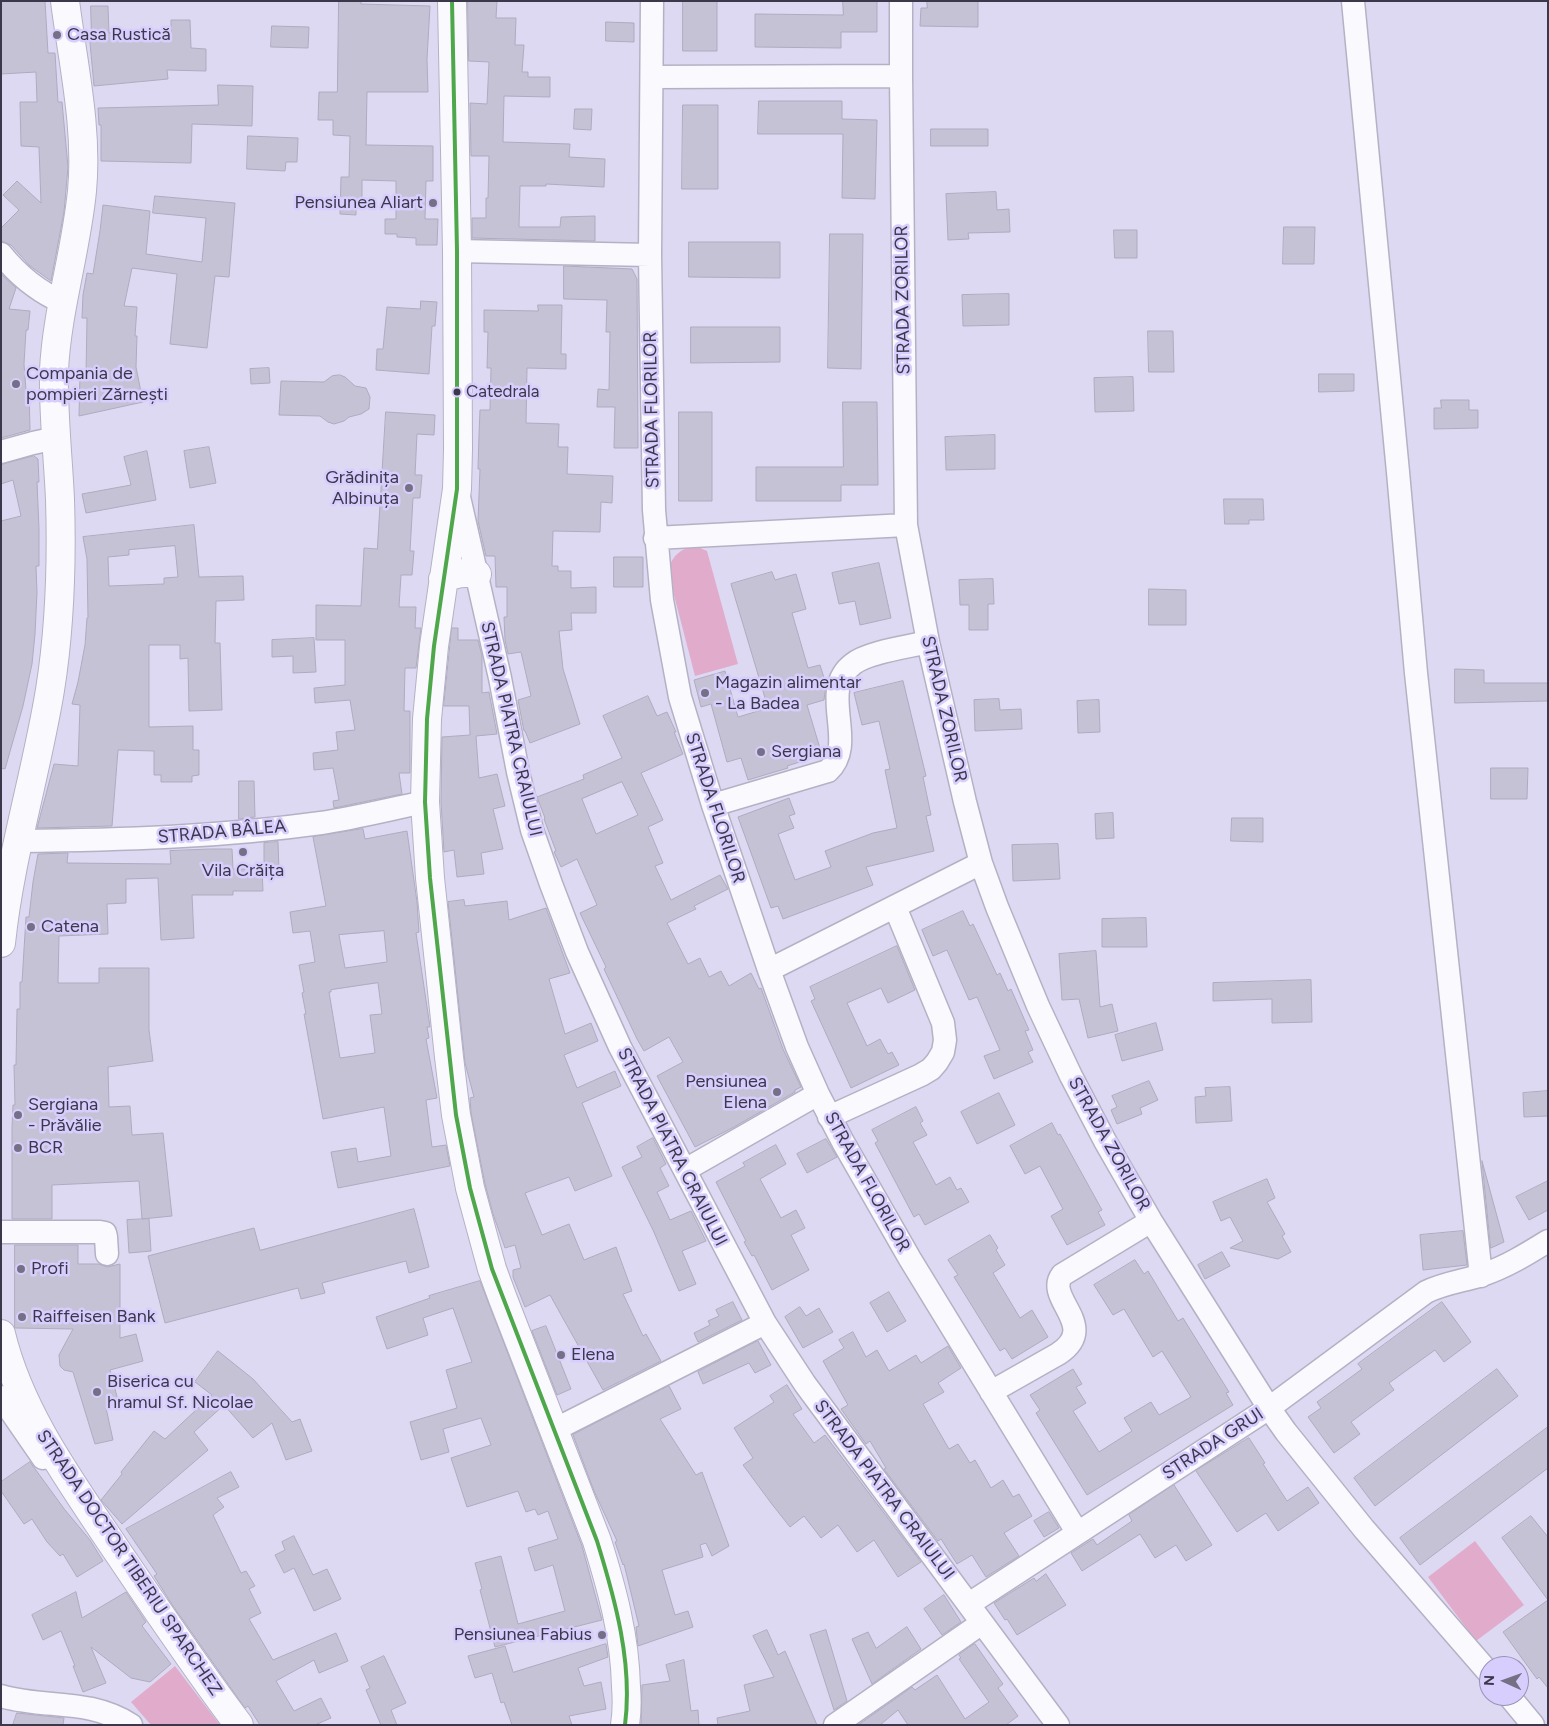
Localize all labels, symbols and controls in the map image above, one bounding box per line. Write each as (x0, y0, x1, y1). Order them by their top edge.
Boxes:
place label: Casa Rustică (67, 24, 171, 46)
marker: Casa Rustică (51, 29, 63, 41)
place label: Pensiunea Aliart (294, 192, 423, 214)
marker: Pensiunea Aliart (427, 197, 439, 209)
street label: STRADA ZORILOR (891, 225, 915, 375)
street label: STRADA FLORILOR (640, 331, 664, 489)
place label: Compania de pompieri Zărnești (26, 363, 168, 406)
marker: Compania de pompieri Zărnești (10, 378, 22, 390)
place label: Catedrala (466, 382, 539, 402)
marker: Catedrala (452, 387, 462, 397)
place label: Grădinița Albinuța (325, 467, 399, 509)
marker: Grădinița Albinuța (403, 482, 415, 494)
street label: STRADA PIATRA CRAIULUI (476, 620, 546, 838)
street label: STRADA ZORILOR (917, 634, 971, 784)
place label: Magazin alimentar - La Badea (715, 672, 861, 714)
marker: Magazin alimentar - La Badea (699, 687, 711, 699)
street label: STRADA FLORILOR (681, 730, 749, 886)
place label: Sergiana (771, 741, 841, 763)
marker: Sergiana (755, 746, 767, 758)
street label: STRADA BÂLEA (157, 816, 287, 848)
marker: Vila Crăița (237, 846, 249, 858)
place label: Vila Crăița (202, 860, 284, 882)
place label: Catena (41, 916, 99, 938)
marker: Catena (25, 921, 37, 933)
street label: STRADA PIATRA CRAIULUI (613, 1044, 731, 1250)
place label: Pensiunea Elena (685, 1071, 767, 1114)
street label: STRADA ZORILOR (1063, 1073, 1155, 1215)
marker: Pensiunea Elena (771, 1086, 783, 1098)
place label: Sergiana - Prăvălie (28, 1094, 102, 1136)
street label: STRADA FLORILOR (820, 1108, 914, 1256)
marker: Sergiana - Prăvălie (12, 1109, 24, 1121)
place label: BCR (28, 1137, 63, 1159)
marker: BCR (12, 1142, 24, 1154)
place label: Profi (31, 1258, 69, 1280)
marker: Profi (15, 1263, 27, 1275)
place label: Raiffeisen Bank (32, 1306, 156, 1328)
marker: Raiffeisen Bank (16, 1311, 28, 1323)
place label: Elena (571, 1344, 615, 1366)
marker: Elena (555, 1349, 567, 1361)
place label: Biserica cu hramul Sf. Nicolae (107, 1371, 253, 1414)
marker: Biserica cu hramul Sf. Nicolae (91, 1386, 103, 1398)
street label: STRADA PIATRA CRAIULUI (809, 1396, 959, 1584)
street label: STRADA GRUI (1158, 1403, 1268, 1485)
street label: STRADA DOCTOR TIBERIU SPARCHEZ (32, 1426, 226, 1700)
place label: Pensiunea Fabius (454, 1624, 592, 1646)
marker: Pensiunea Fabius (596, 1629, 608, 1641)
north arrow (1479, 1656, 1529, 1706)
text: N (1481, 1675, 1498, 1686)

